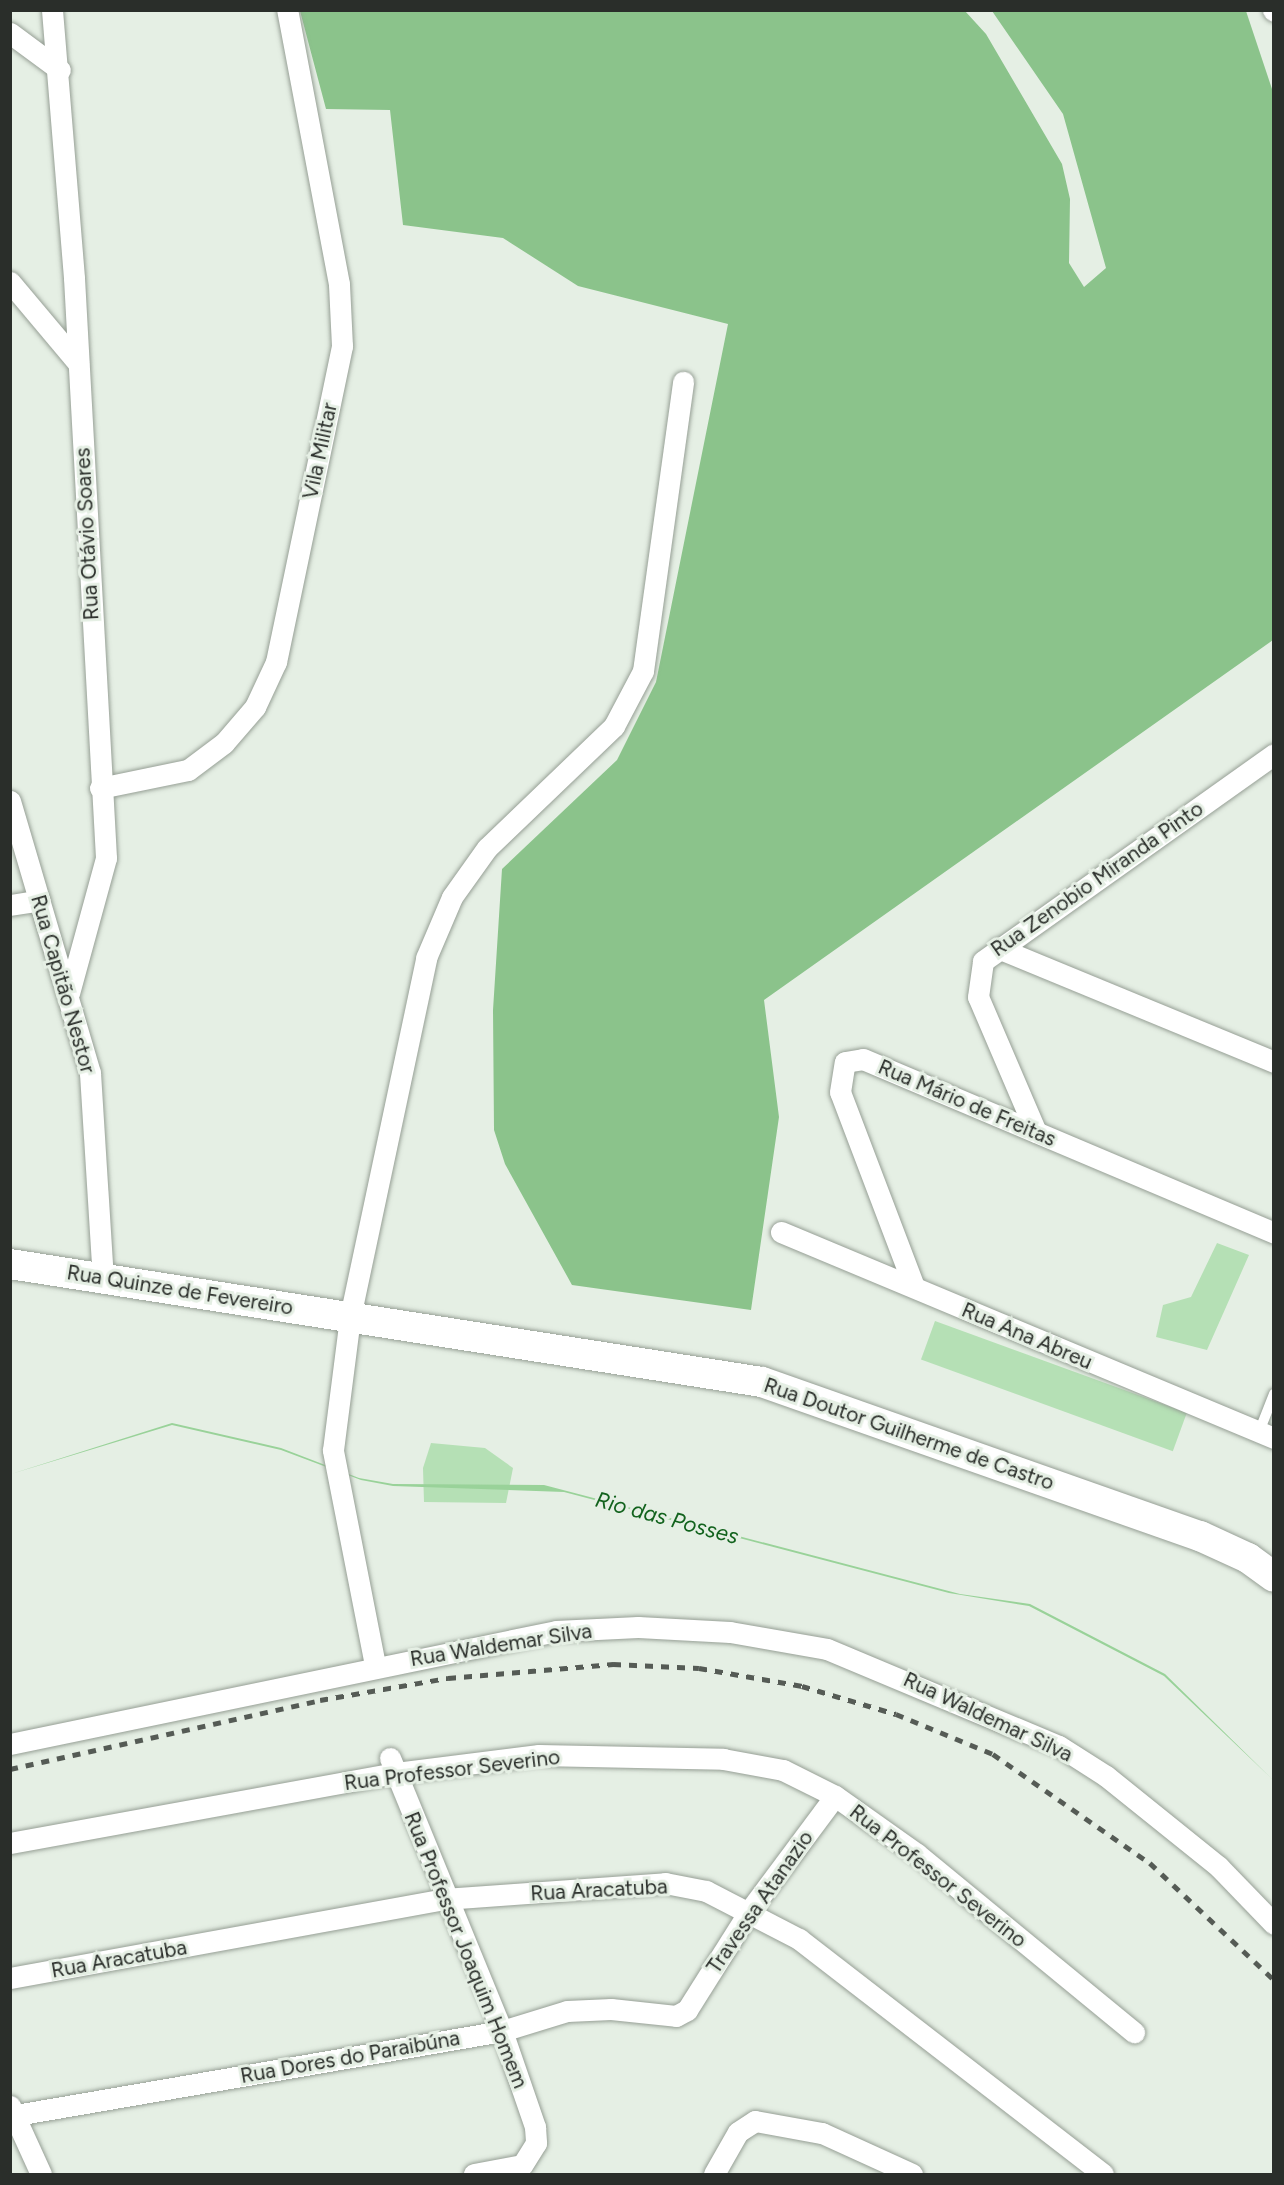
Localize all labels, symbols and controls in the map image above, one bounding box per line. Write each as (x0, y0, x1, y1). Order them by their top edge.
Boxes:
street label: Vila Militar (298, 401, 342, 501)
street label: Rua Otávio Soares (70, 447, 104, 621)
street label: Rua Zenobio Miranda Pinto (986, 796, 1208, 962)
street label: Rua Capitão Nestor (25, 892, 101, 1076)
street label: Rua Mário de Freitas (874, 1054, 1060, 1152)
street label: Rua Quinze de Fevereiro (65, 1260, 295, 1320)
street label: Rua Ana Abreu (958, 1297, 1096, 1375)
street label: Rua Doutor Guilherme de Castro (761, 1372, 1057, 1496)
water label: Rio das Posses (593, 1486, 741, 1550)
street label: Rua Waldemar Silva (408, 1618, 594, 1672)
street label: Rua Waldemar Silva (899, 1667, 1077, 1767)
street label: Rua Professor Severino (343, 1744, 561, 1796)
street label: Rua Professor Severino (845, 1799, 1031, 1953)
street label: Rua Professor Joaquim Homem (399, 1808, 533, 2092)
street label: Travessa Atanazio (701, 1826, 819, 1978)
street label: Rua Aracatuba (530, 1874, 668, 1906)
street label: Rua Aracatuba (49, 1935, 189, 1983)
street label: Rua Dores do Paraibúna (238, 2025, 462, 2089)

